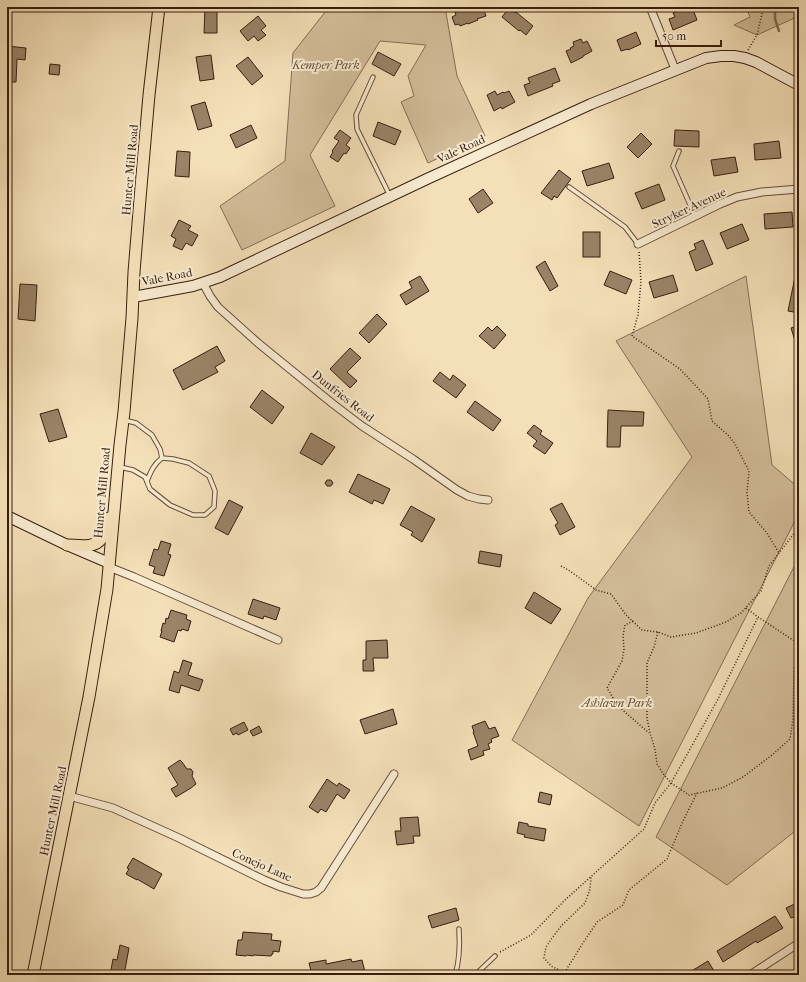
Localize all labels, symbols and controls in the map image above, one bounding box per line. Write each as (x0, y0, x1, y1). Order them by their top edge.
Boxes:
scale bar (656, 22, 721, 48)
text: 50 m (662, 29, 686, 43)
park label: Kemper Park (291, 58, 360, 72)
street label: Hunter Mill Road (119, 123, 141, 216)
street label: Vale Road (434, 132, 488, 167)
street label: Stryker Avenue (650, 185, 728, 231)
street label: Vale Road (140, 265, 194, 289)
street label: Dunfries Road (309, 367, 377, 425)
street label: Hunter Mill Road (91, 446, 113, 539)
park label: Ashlawn Park (580, 696, 652, 710)
street label: Hunter Mill Road (37, 764, 69, 857)
street label: Conejo Lane (230, 846, 294, 884)

